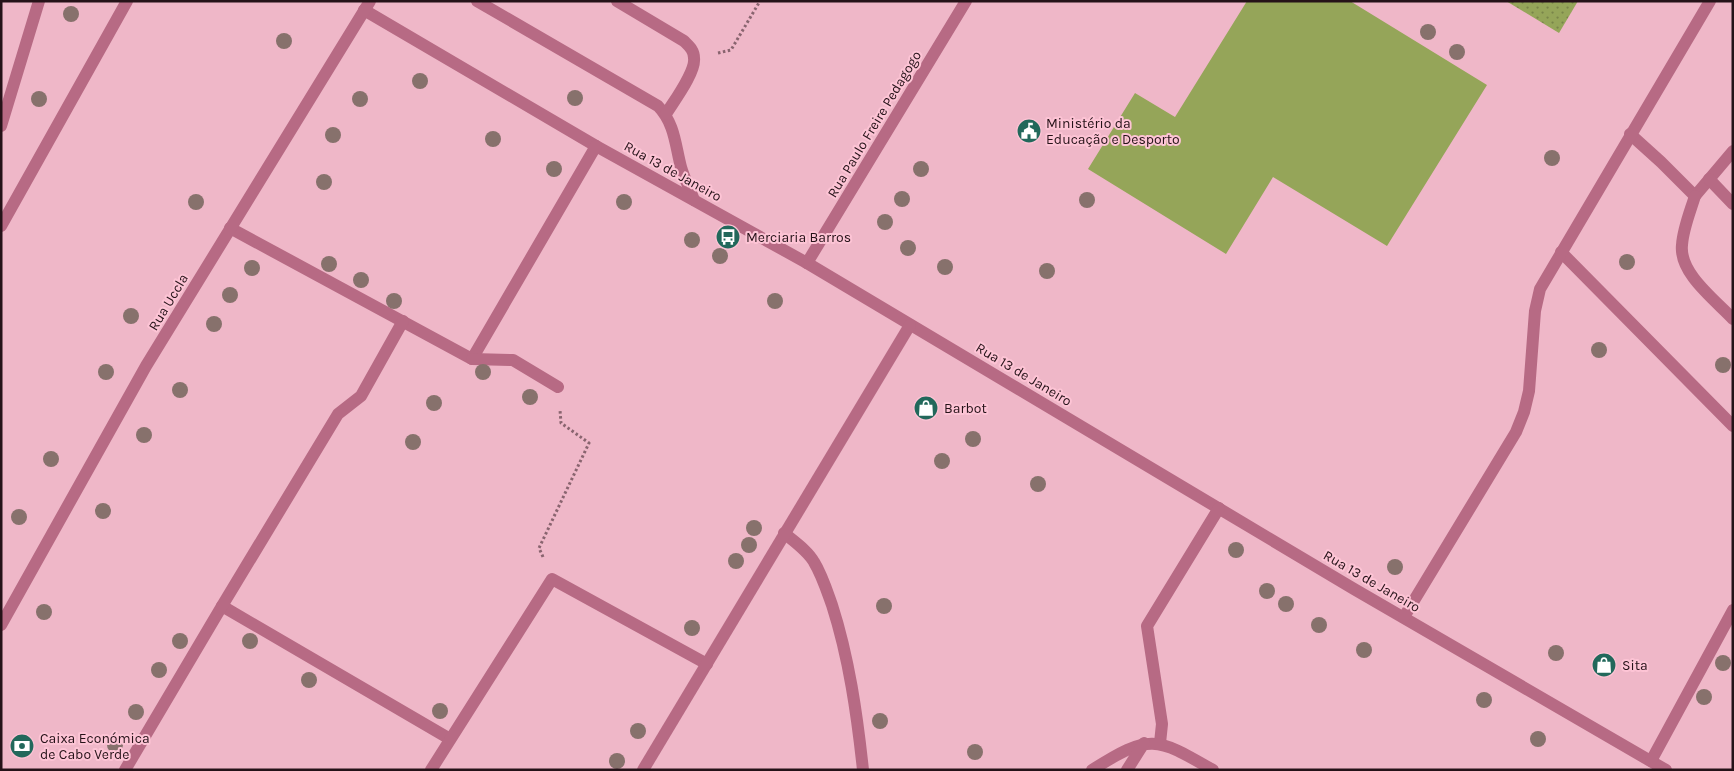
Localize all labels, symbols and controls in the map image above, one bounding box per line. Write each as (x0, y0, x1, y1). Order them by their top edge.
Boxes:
street label: Rua Paulo Freire Pedagogo (824, 48, 925, 201)
place label: Ministério da Educação e Desporto (1046, 115, 1180, 148)
public building icon: Ministério da Educação e Desporto (1016, 118, 1042, 144)
street label: Rua 13 de Janeiro (621, 138, 725, 205)
bus stop icon: Merciaria Barros (715, 224, 741, 250)
place label: Merciaria Barros (746, 229, 851, 246)
street label: Rua Uccla (145, 271, 192, 334)
street label: Rua 13 de Janeiro (973, 339, 1075, 410)
shop icon: Barbot (913, 395, 939, 421)
place label: Barbot (944, 400, 987, 417)
street label: Rua 13 de Janeiro (1320, 547, 1423, 616)
shop icon: Sita (1591, 652, 1617, 678)
place label: Sita (1622, 657, 1648, 674)
place label: Caixa Económica de Cabo Verde (40, 730, 150, 763)
bank icon: Caixa Económica de Cabo Verde (9, 733, 35, 759)

